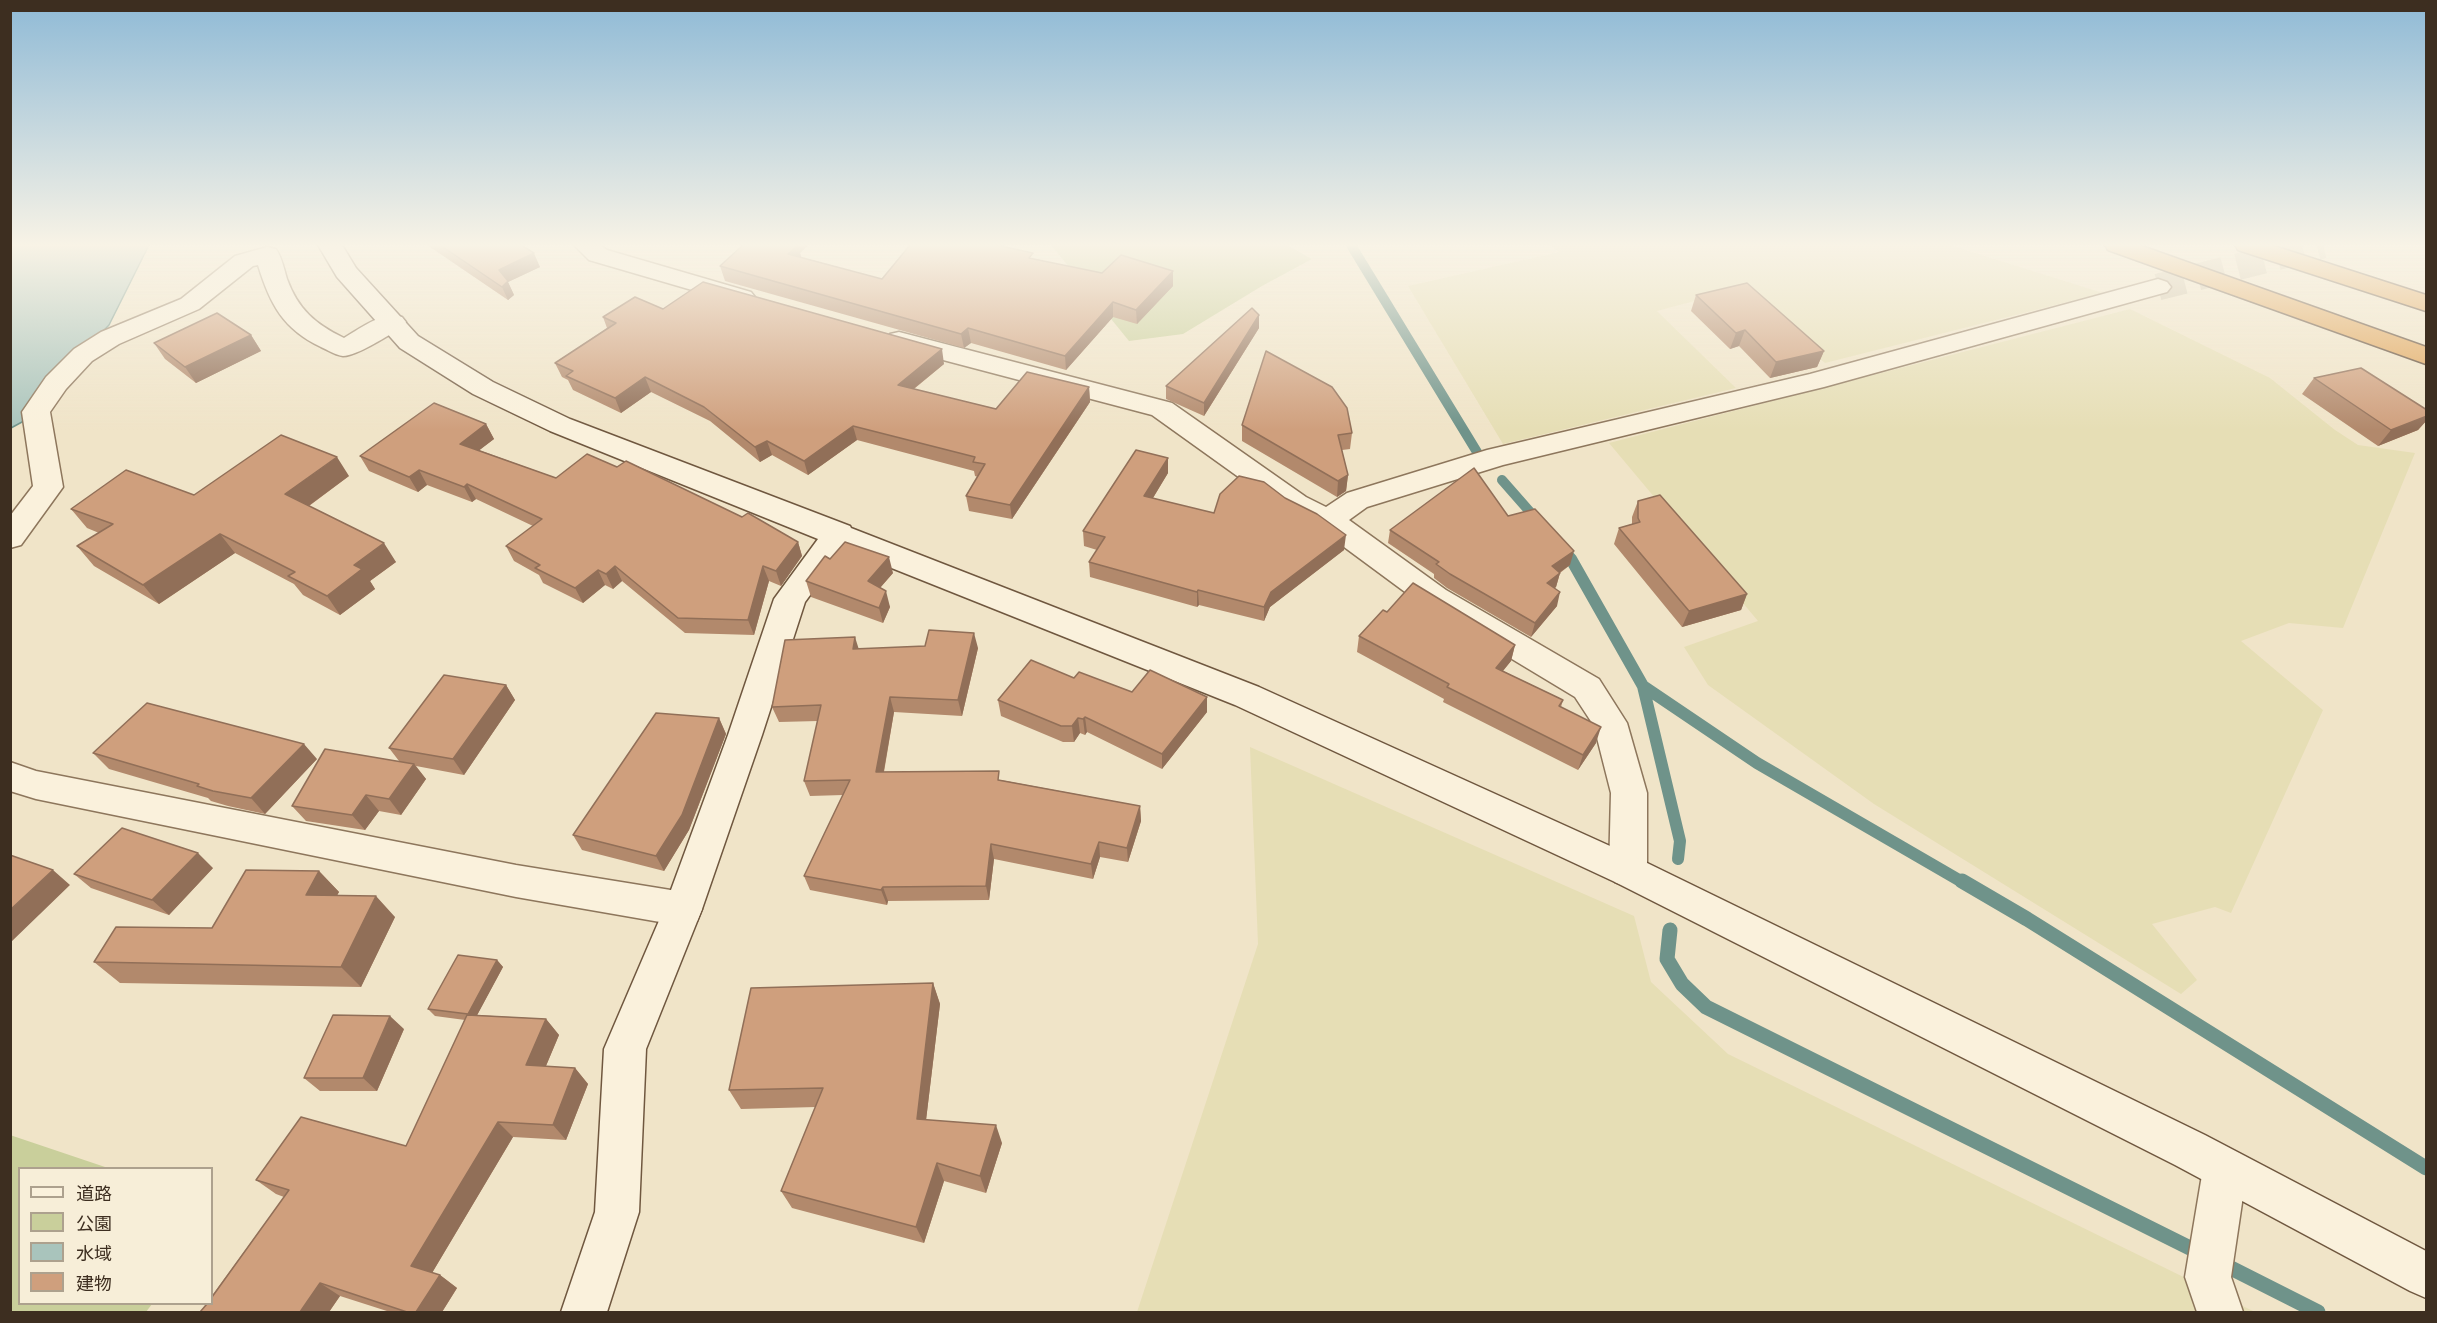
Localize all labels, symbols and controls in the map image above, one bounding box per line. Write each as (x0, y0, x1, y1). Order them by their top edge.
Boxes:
legend (18, 1167, 213, 1305)
text: 道路 (76, 1179, 112, 1205)
text: 公園 (76, 1209, 112, 1235)
text: 水域 (76, 1239, 112, 1265)
text: 建物 (76, 1269, 112, 1295)

